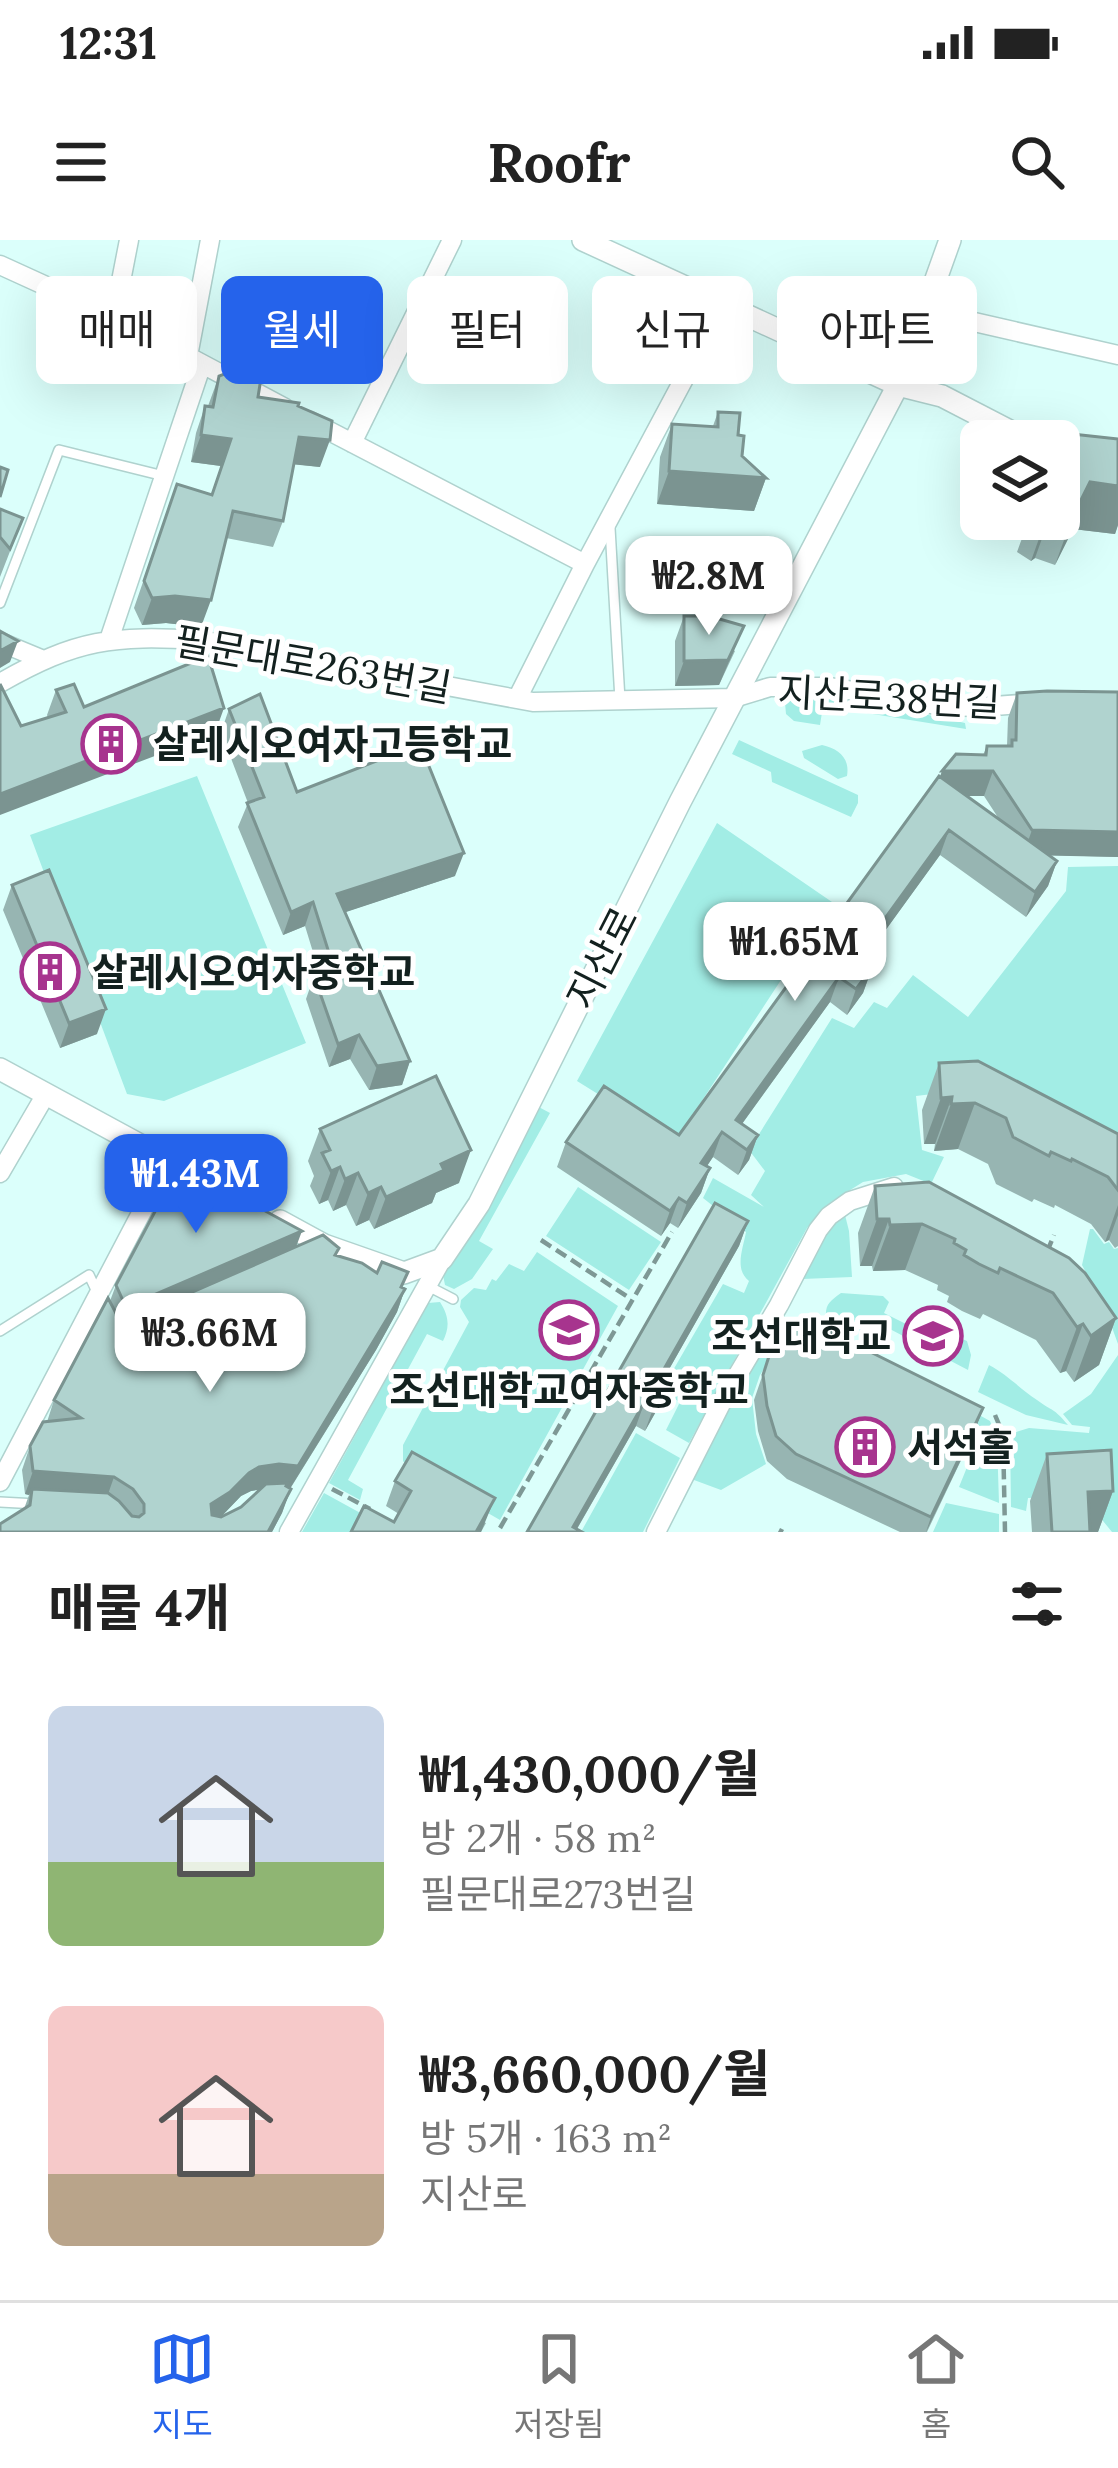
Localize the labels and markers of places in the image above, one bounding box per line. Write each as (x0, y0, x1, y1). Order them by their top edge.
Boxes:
pin: ₩2.8M (625, 536, 793, 638)
building icon: 살레시오여자고등학교 (80, 713, 142, 775)
place label: 살레시오여자고등학교 (153, 719, 512, 769)
pin: ₩1.65M (697, 902, 893, 1004)
building icon: 살레시오여자중학교 (19, 941, 81, 1003)
place label: 살레시오여자중학교 (92, 947, 415, 997)
pin: ₩1.43M (98, 1134, 294, 1236)
pin: ₩3.66M (112, 1293, 308, 1395)
school or university icon: 조선대학교여자중학교 (538, 1299, 600, 1361)
school or university icon: 조선대학교 (902, 1305, 964, 1367)
place label: 조선대학교 (712, 1311, 891, 1361)
place label: 조선대학교여자중학교 (390, 1365, 748, 1415)
building icon: 서석홀 (834, 1416, 896, 1478)
place label: 서석홀 (907, 1422, 1015, 1472)

